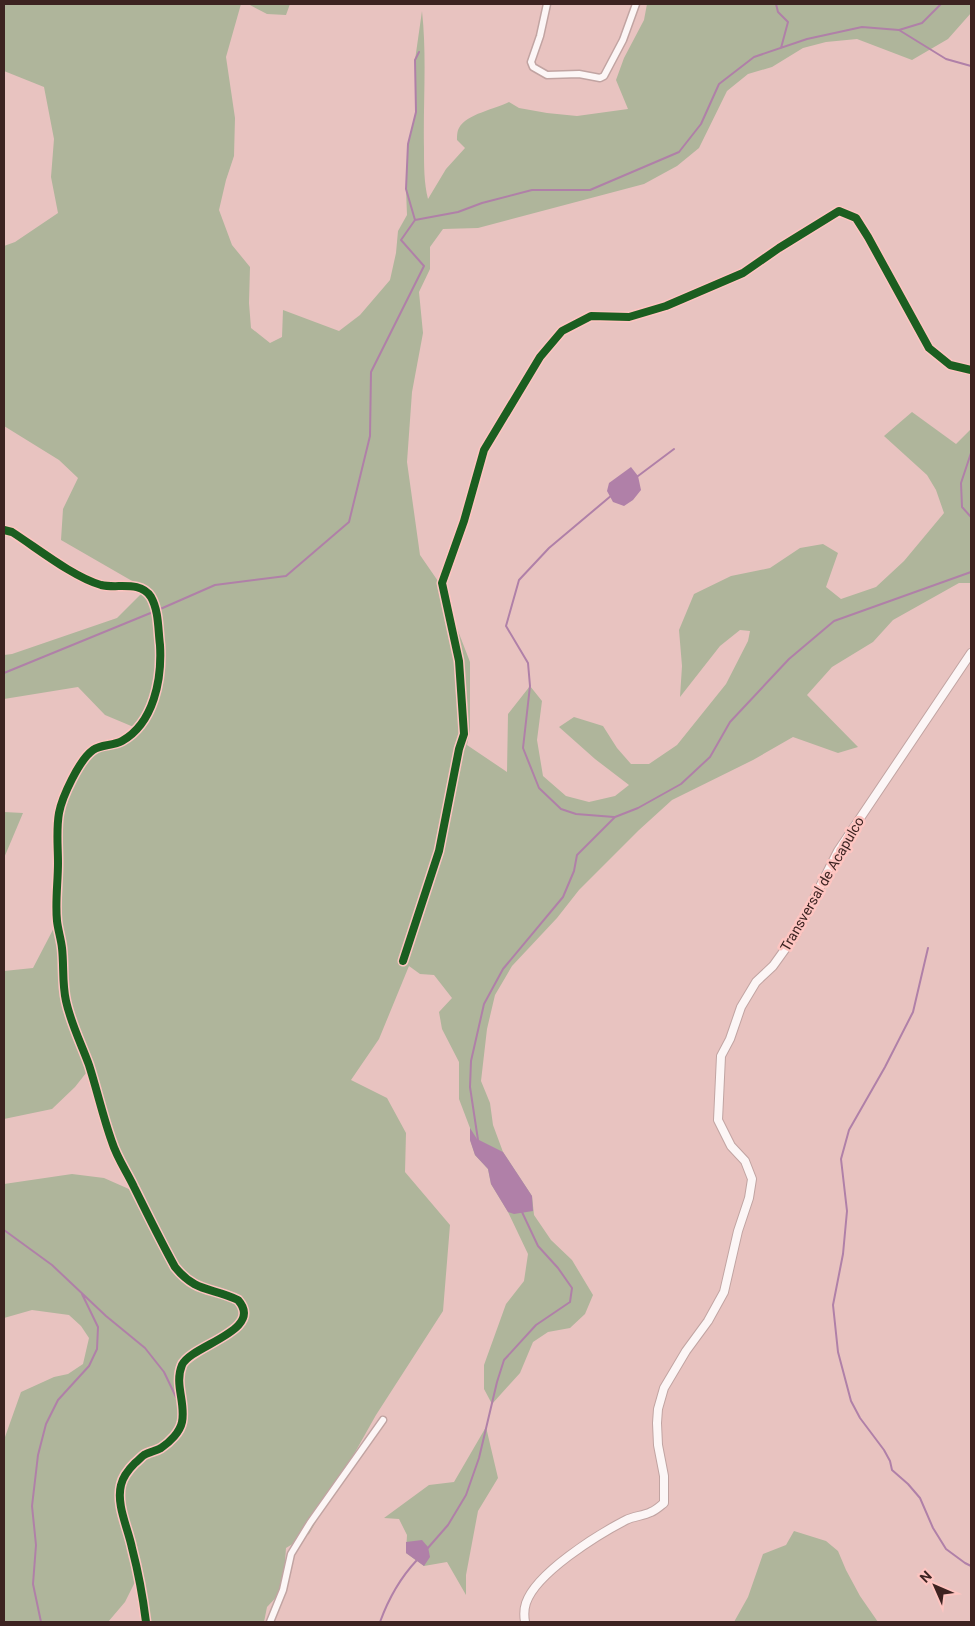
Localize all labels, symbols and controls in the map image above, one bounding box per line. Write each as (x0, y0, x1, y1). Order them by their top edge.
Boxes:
street label: Transversal de Acapulco (777, 814, 867, 954)
north arrow (910, 1561, 960, 1611)
text: N (917, 1568, 935, 1586)

